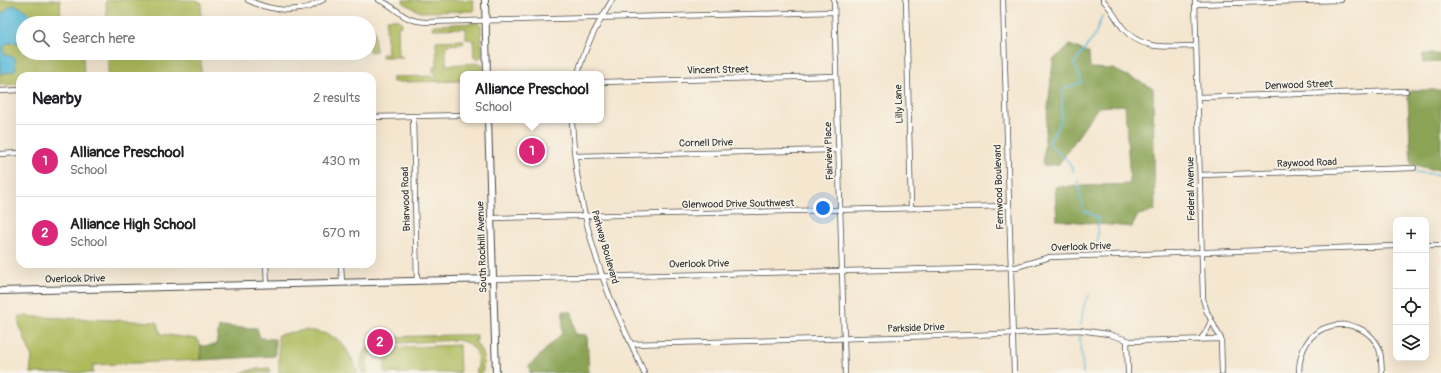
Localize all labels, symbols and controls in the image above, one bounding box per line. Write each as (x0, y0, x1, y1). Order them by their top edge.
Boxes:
search box (16, 16, 376, 60)
icon: search (30, 27, 52, 49)
text: Search here (62, 29, 135, 48)
street label: Vincent Street (687, 63, 750, 77)
popup (460, 71, 604, 123)
street label: Denwood Street (1265, 78, 1334, 92)
text: Alliance Preschool (475, 80, 589, 99)
street label: Lilly Lane (892, 84, 906, 124)
text: Nearby (32, 88, 81, 109)
text: 2 results (313, 90, 360, 106)
text: School (475, 99, 512, 115)
street label: Fairview Place (822, 122, 836, 180)
pin: 1 (519, 136, 545, 166)
street label: Cornell Drive (679, 137, 733, 149)
text: Alliance Preschool (70, 143, 184, 162)
street label: Fernwood Boulevard (992, 144, 1006, 230)
text: 1 (42, 153, 48, 169)
text: 430 m (322, 153, 360, 169)
street label: Raywood Road (1277, 156, 1337, 170)
street label: Federal Avenue (1184, 157, 1198, 221)
text: School (70, 162, 107, 178)
street label: Briarwood Road (399, 166, 413, 231)
street label: Glenwood Drive Southwest (682, 197, 795, 211)
your location (813, 198, 833, 218)
street label: South Rockhill Avenue (474, 201, 490, 293)
street label: Parkway Boulevard (589, 209, 621, 285)
text: Alliance High School (70, 215, 196, 234)
map controls (1393, 217, 1429, 361)
button: + (1393, 217, 1429, 253)
text: 2 (41, 225, 49, 241)
text: 670 m (322, 225, 360, 241)
text: School (70, 234, 107, 250)
street label: Overlook Drive (1051, 240, 1111, 254)
button: − (1393, 253, 1429, 289)
street label: Overlook Drive (669, 257, 729, 271)
street label: Overlook Drive (45, 272, 105, 286)
button: locate (1393, 289, 1429, 325)
street label: Parkside Drive (887, 321, 945, 335)
button: layers (1393, 325, 1429, 361)
pin: 2 (367, 327, 393, 357)

